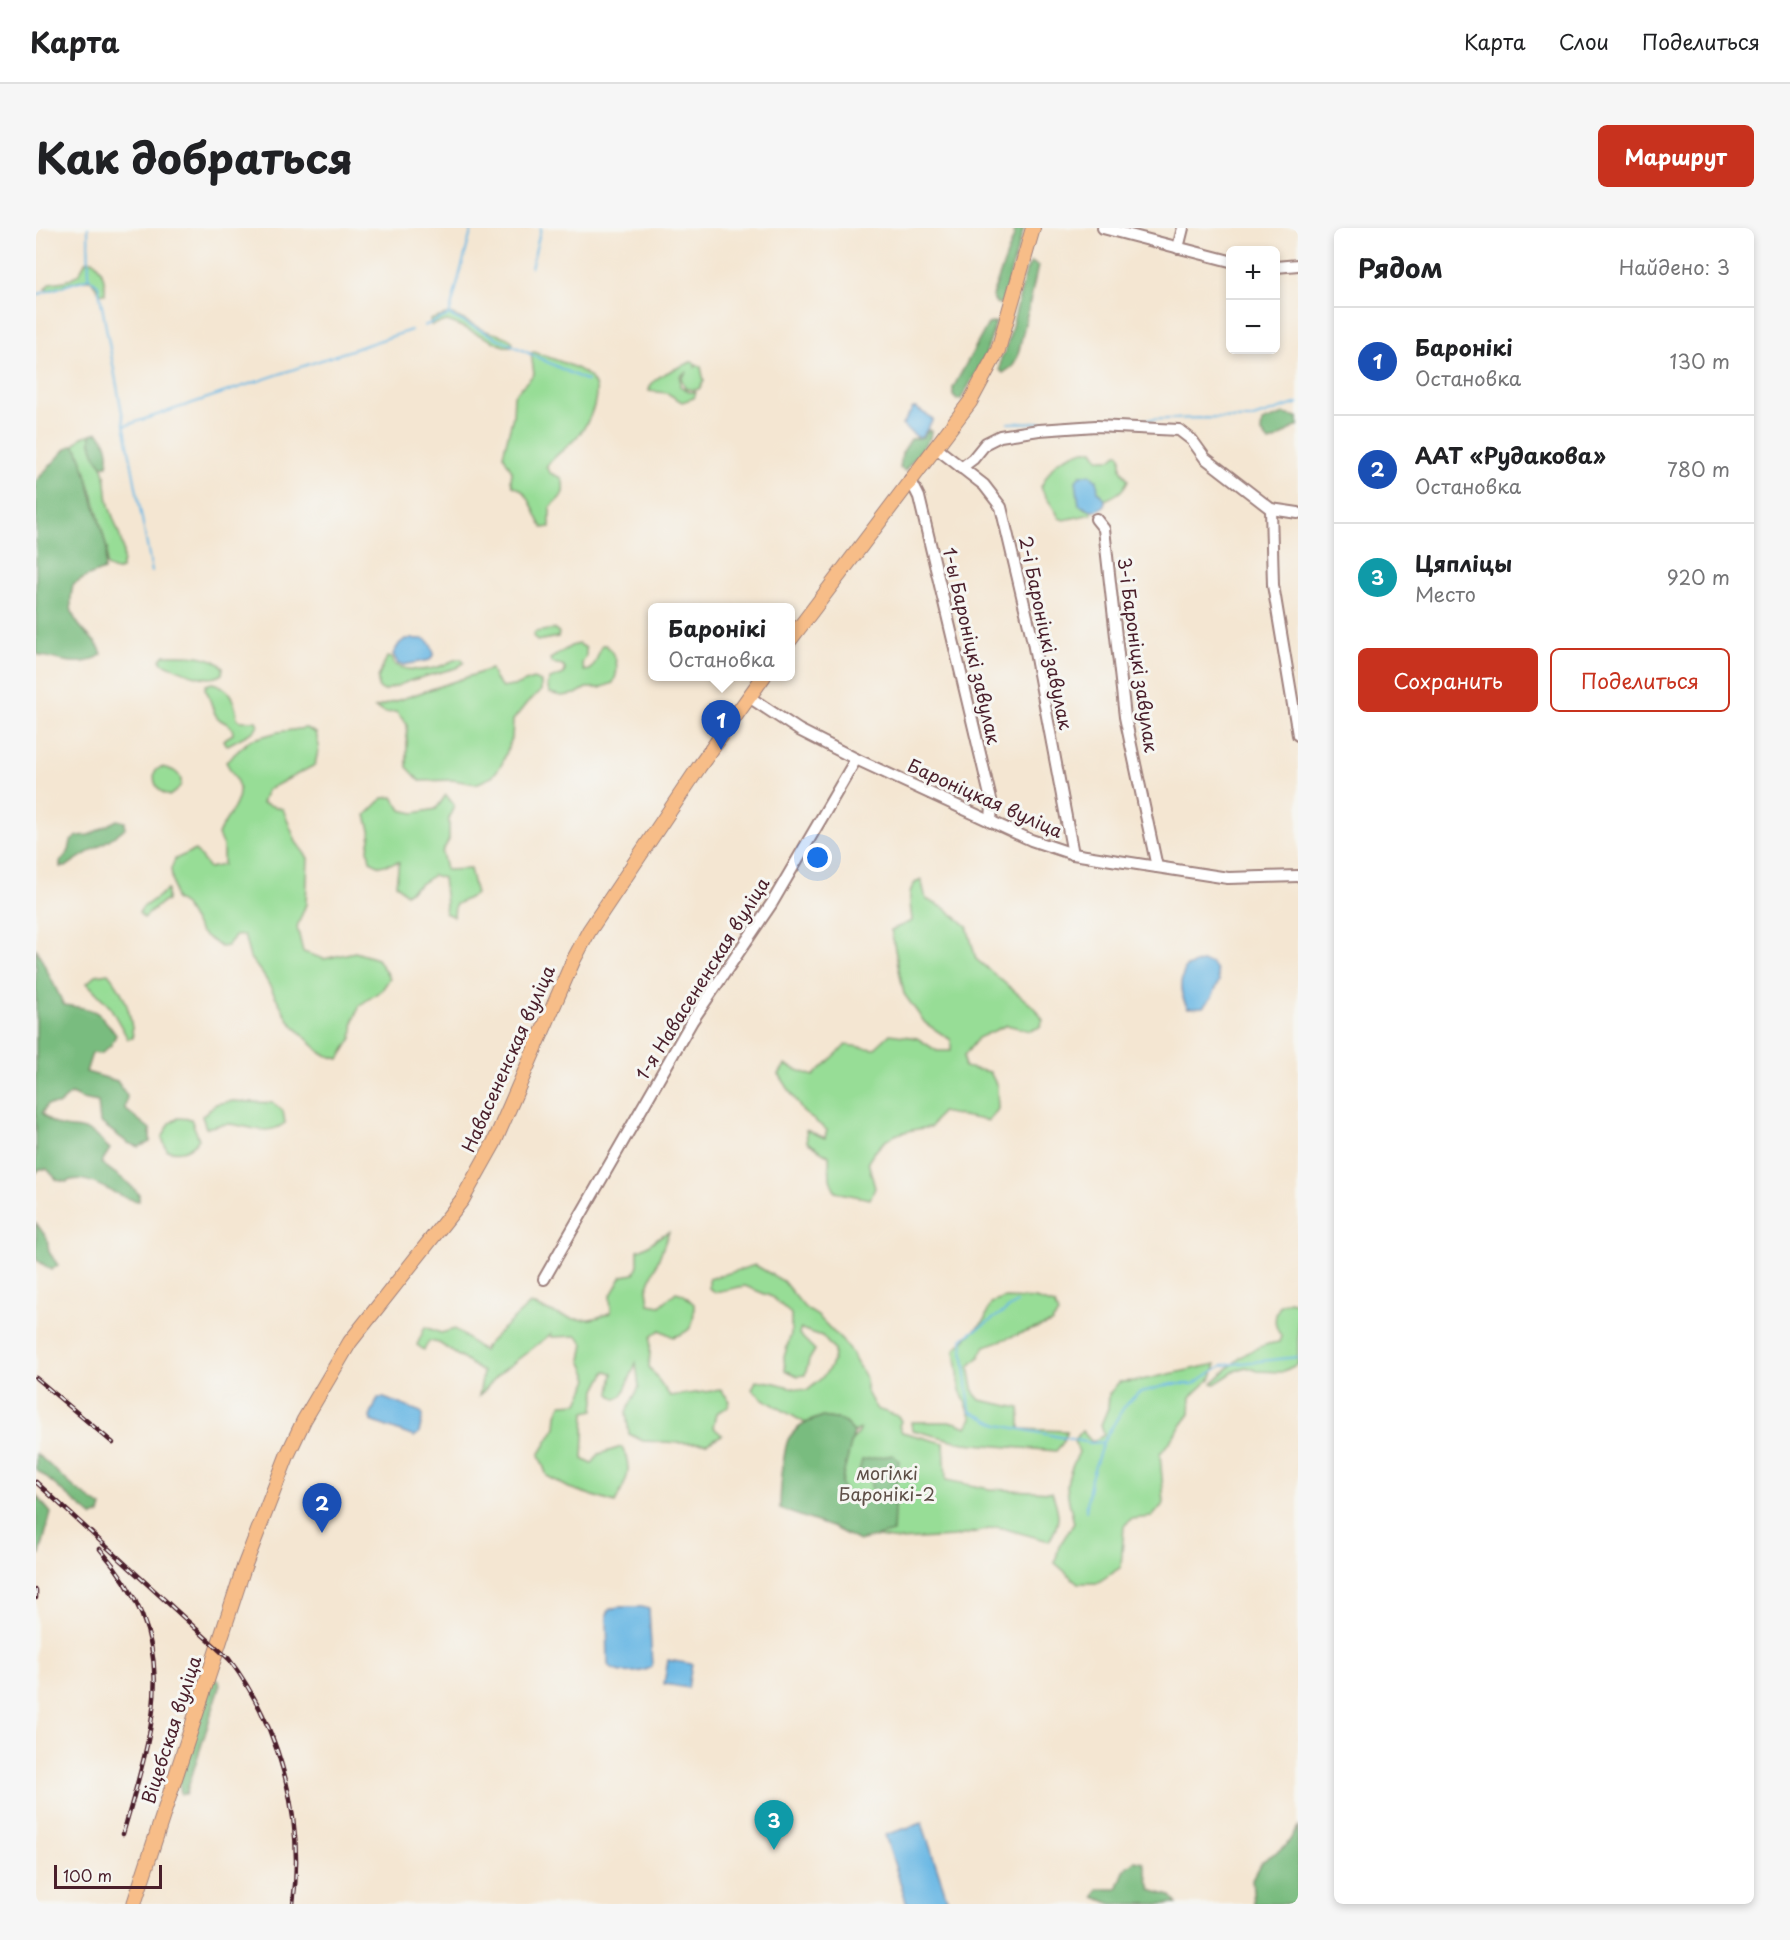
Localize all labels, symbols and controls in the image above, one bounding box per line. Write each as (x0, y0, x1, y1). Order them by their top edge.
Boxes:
text: Карта (30, 20, 120, 63)
text: Карта (1464, 25, 1526, 57)
text: Слои (1559, 25, 1609, 57)
text: Поделиться (1642, 25, 1760, 57)
text: Как добраться (36, 125, 353, 188)
button: Маршрут (1598, 125, 1754, 187)
map controls (1226, 246, 1280, 354)
button: + (1226, 246, 1280, 300)
text: Рядом (1358, 248, 1443, 287)
text: Найдено: 3 (1619, 252, 1730, 282)
button: − (1226, 300, 1280, 354)
text: Баронікі (1415, 330, 1513, 363)
text: 1 (1373, 346, 1382, 376)
text: 130 m (1670, 346, 1730, 376)
text: Остановка (1415, 363, 1521, 393)
text: ААТ «Рудакова» (1415, 438, 1606, 471)
text: 2 (1370, 454, 1385, 484)
text: 780 m (1667, 454, 1730, 484)
text: Остановка (1415, 471, 1521, 501)
street label: 2-і Бароніцкі завулак (1013, 533, 1080, 732)
street label: 1-ы Бароніцкі завулак (937, 545, 1008, 747)
text: Цяпліцы (1415, 546, 1512, 579)
street label: 3-і Бароніцкі завулак (1111, 556, 1166, 754)
text: 3 (1371, 562, 1384, 592)
text: 920 m (1667, 562, 1730, 592)
text: Место (1415, 579, 1476, 609)
popup (648, 603, 795, 681)
text: Баронікі (668, 611, 766, 644)
text: Остановка (668, 644, 775, 674)
button: Сохранить (1358, 648, 1538, 712)
button: Поделиться (1550, 648, 1730, 712)
pin: 1 (702, 700, 740, 750)
street label: Бароніцкая вуліца (904, 751, 1067, 844)
your location (803, 843, 832, 872)
street label: 1-я Навасененская вуліца (628, 872, 775, 1085)
street label: Навасененская вуліца (454, 961, 561, 1156)
park label: могілкі Баронікі-2 (839, 1459, 935, 1507)
pin: 2 (302, 1484, 342, 1533)
street label: Віцебская вуліца (134, 1652, 207, 1807)
pin: 3 (754, 1800, 794, 1850)
scale bar (54, 1862, 162, 1890)
text: 100 m (63, 1863, 112, 1887)

